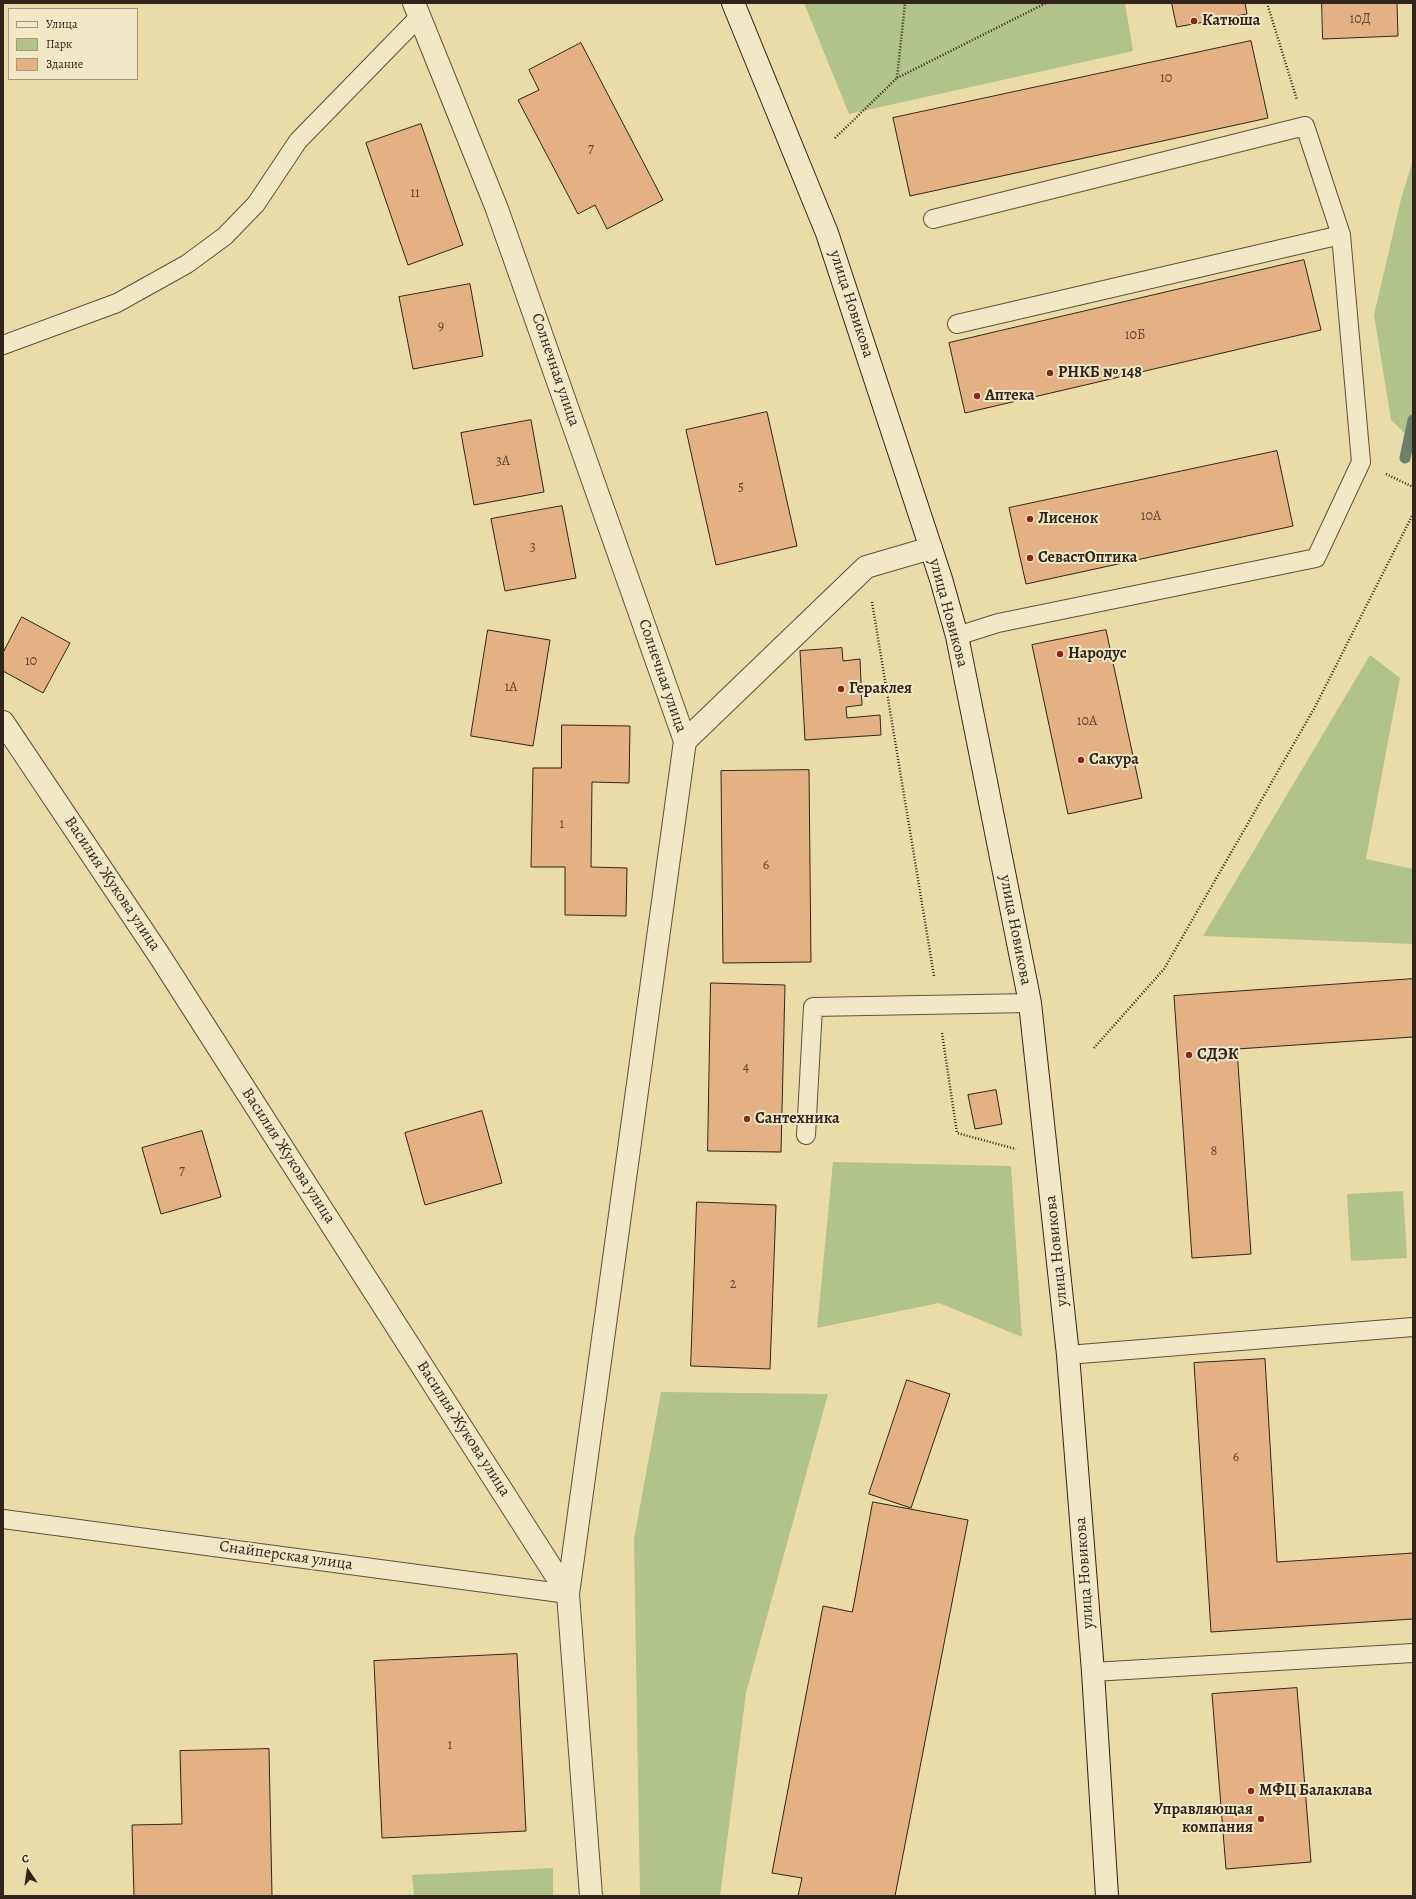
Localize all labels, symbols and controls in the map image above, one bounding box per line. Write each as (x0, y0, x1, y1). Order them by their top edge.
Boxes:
legend (8, 8, 138, 80)
place label: Катюша (1202, 11, 1260, 31)
house number: 10Д (1349, 12, 1371, 28)
text: Улица (46, 16, 77, 32)
marker: Катюша (1189, 16, 1199, 26)
text: Парк (46, 36, 72, 52)
text: Здание (46, 56, 83, 72)
house number: 10 (1160, 71, 1172, 87)
house number: 7 (588, 142, 594, 158)
house number: 11 (410, 186, 420, 202)
street label: улица Новикова (825, 248, 877, 360)
street label: Солнечная улица (527, 311, 583, 429)
house number: 9 (438, 319, 444, 335)
house number: 10Б (1125, 328, 1145, 344)
place label: РНКБ № 148 (1058, 363, 1142, 383)
marker: РНКБ № 148 (1045, 368, 1055, 378)
place label: Аптека (985, 386, 1035, 406)
marker: Аптека (972, 391, 982, 401)
house number: 3А (496, 454, 510, 470)
house number: 5 (738, 480, 744, 496)
place label: Лисенок (1038, 509, 1098, 529)
house number: 10А (1141, 509, 1161, 525)
marker: Лисенок (1025, 514, 1035, 524)
house number: 3 (530, 540, 536, 556)
place label: СевастОптика (1038, 548, 1137, 568)
marker: СевастОптика (1025, 553, 1035, 563)
street label: улица Новикова (924, 556, 972, 670)
street label: Солнечная улица (634, 617, 690, 735)
place label: Народус (1068, 644, 1127, 664)
marker: Народус (1055, 649, 1065, 659)
house number: 10 (25, 654, 37, 670)
place label: Гераклея (849, 679, 912, 699)
house number: 1А (505, 680, 517, 696)
marker: Гераклея (836, 684, 846, 694)
house number: 10А (1077, 714, 1097, 730)
place label: Сакура (1089, 750, 1139, 770)
marker: Сакура (1076, 755, 1086, 765)
street label: Василия Жукова улица (60, 813, 164, 955)
house number: 1 (560, 817, 564, 833)
house number: 6 (763, 858, 769, 874)
street label: улица Новикова (995, 873, 1035, 987)
place label: СДЭК (1197, 1045, 1238, 1065)
marker: СДЭК (1184, 1050, 1194, 1060)
house number: 4 (743, 1060, 749, 1076)
street label: Василия Жукова улица (237, 1085, 339, 1227)
place label: Сантехника (755, 1109, 840, 1129)
marker: Сантехника (742, 1114, 752, 1124)
house number: 8 (1211, 1144, 1217, 1160)
house number: 7 (179, 1164, 185, 1180)
street label: улица Новикова (1042, 1194, 1072, 1308)
house number: 2 (730, 1277, 736, 1293)
street label: Василия Жукова улица (412, 1358, 514, 1500)
house number: 6 (1233, 1450, 1239, 1466)
street label: улица Новикова (1072, 1517, 1098, 1629)
street label: Снайперская улица (218, 1537, 354, 1575)
house number: 1 (448, 1738, 452, 1754)
place label: МФЦ Балаклава (1259, 1781, 1372, 1801)
marker: МФЦ Балаклава (1246, 1786, 1256, 1796)
place label: Управляющая компания (1154, 1800, 1253, 1838)
marker: Управляющая компания (1256, 1814, 1266, 1824)
north arrow (8, 1851, 48, 1891)
text: С (20, 1851, 30, 1867)

